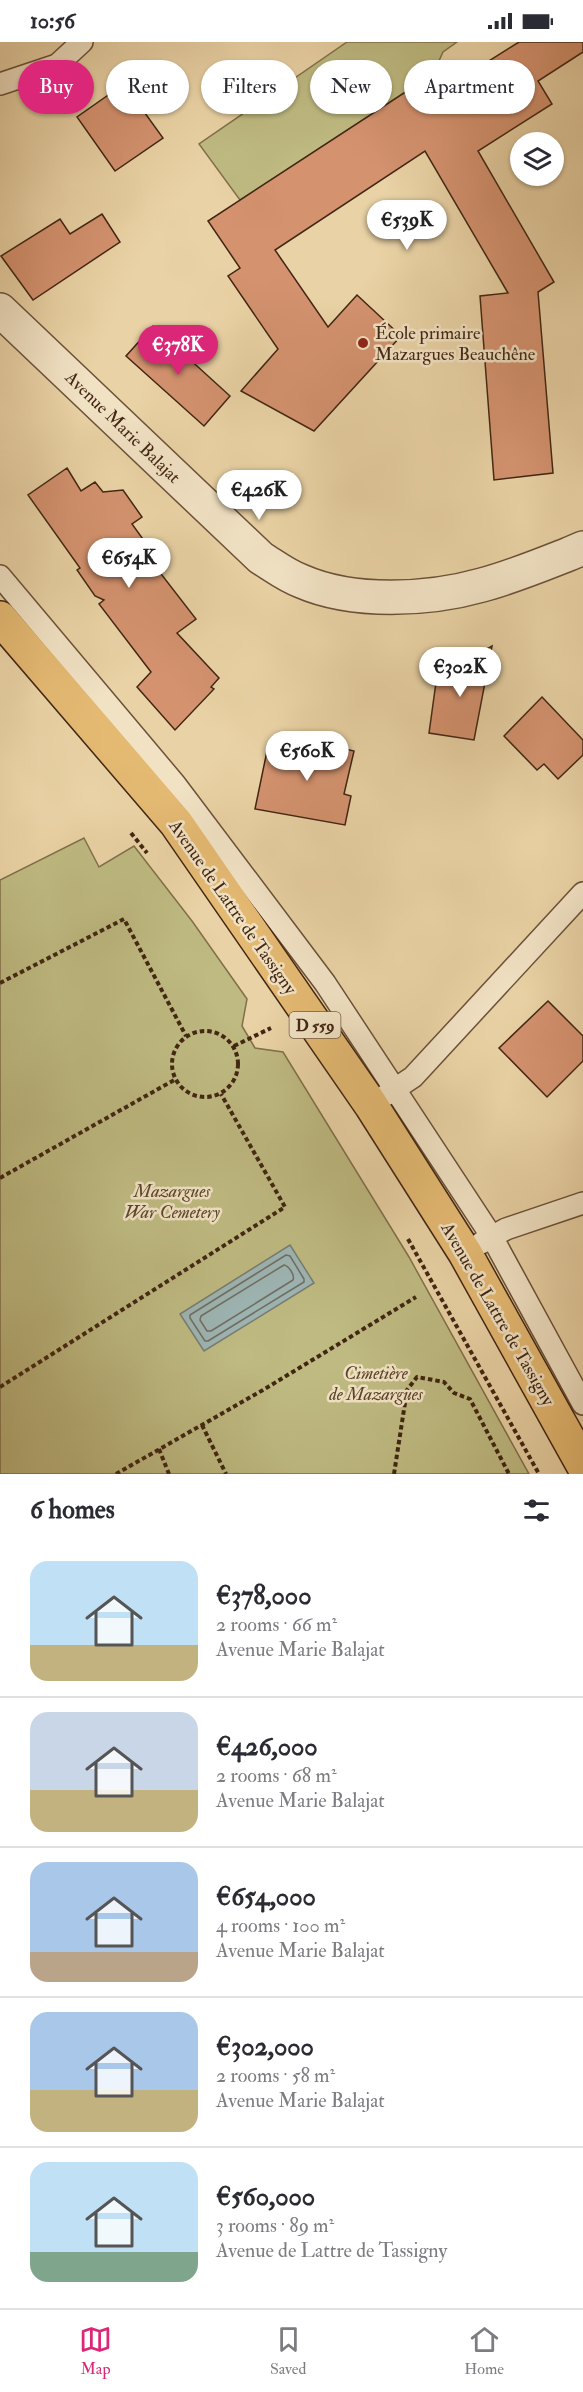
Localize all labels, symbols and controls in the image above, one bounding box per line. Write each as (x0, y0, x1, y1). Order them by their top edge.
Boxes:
text: 10:56 (30, 7, 75, 35)
chip: Buy (18, 60, 94, 114)
chip: Rent (106, 60, 189, 114)
chip: Filters (201, 60, 298, 114)
chip: New (310, 60, 392, 114)
chip: Apartment (404, 60, 535, 114)
map controls (510, 132, 564, 186)
button: layers (510, 132, 564, 186)
pin: €539K (365, 200, 449, 251)
text: €539K (381, 207, 433, 232)
place label: École primaire Mazargues Beauchêne (375, 322, 536, 366)
pin: €378K (136, 325, 220, 376)
text: €378K (152, 332, 204, 357)
marker: École primaire Mazargues Beauchêne (356, 336, 370, 350)
street label: Avenue Marie Balajat (59, 366, 185, 489)
pin: €426K (217, 470, 301, 521)
text: €426K (231, 477, 287, 502)
pin: €654K (87, 538, 171, 589)
text: €654K (102, 545, 156, 570)
pin: €302K (418, 647, 502, 698)
text: €302K (433, 654, 487, 679)
pin: €560K (265, 731, 349, 782)
text: €560K (280, 738, 334, 763)
street label: Avenue de Lattre de Tassigny (163, 815, 302, 1000)
road number: D 559 (290, 1012, 340, 1038)
park label: Mazargues War Cemetery (124, 1180, 221, 1224)
street label: Avenue de Lattre de Tassigny (435, 1218, 560, 1411)
park label: Cimetière de Mazargues (328, 1362, 424, 1406)
text: 6 homes (30, 1494, 115, 1526)
icon: filters (520, 1494, 553, 1527)
text: €378,000 (216, 1580, 312, 1612)
icon: home (78, 1585, 150, 1657)
text: 2 rooms · 66 m² (216, 1612, 337, 1637)
text: Avenue Marie Balajat (216, 1637, 385, 1662)
text: €426,000 (216, 1731, 318, 1763)
icon: home (78, 1736, 150, 1808)
text: 2 rooms · 68 m² (216, 1763, 337, 1788)
text: Avenue Marie Balajat (216, 1788, 385, 1813)
text: €654,000 (216, 1881, 316, 1913)
icon: home (78, 1886, 150, 1958)
text: 4 rooms · 100 m² (216, 1913, 345, 1938)
text: Avenue Marie Balajat (216, 1938, 385, 1963)
text: €302,000 (216, 2031, 314, 2063)
icon: home (78, 2036, 150, 2108)
text: 2 rooms · 58 m² (216, 2063, 335, 2088)
text: Avenue Marie Balajat (216, 2088, 385, 2113)
text: €560,000 (216, 2181, 315, 2213)
icon: home (78, 2186, 150, 2258)
text: 3 rooms · 89 m² (216, 2213, 334, 2238)
text: Avenue de Lattre de Tassigny (216, 2238, 447, 2263)
tab: Map (79, 2323, 112, 2379)
tab: Saved (270, 2323, 306, 2379)
tab: Home (464, 2323, 504, 2379)

